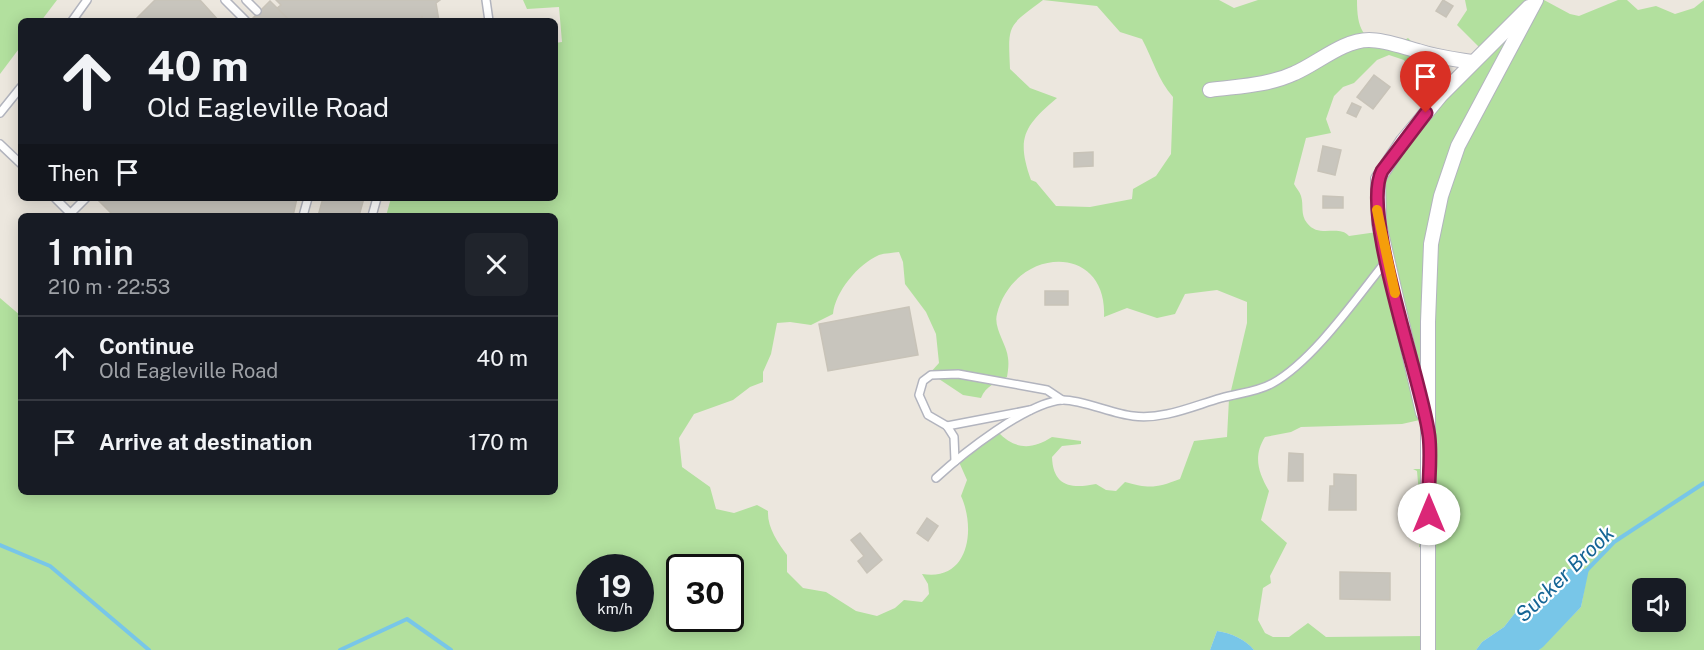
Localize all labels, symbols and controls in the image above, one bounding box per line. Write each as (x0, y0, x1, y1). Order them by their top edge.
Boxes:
text: 40 m (147, 41, 249, 90)
icon: ahead (48, 42, 126, 120)
pin (1400, 51, 1451, 113)
icon: arrive (1409, 60, 1442, 93)
text: Old Eagleville Road (147, 91, 389, 123)
icon: arrive (111, 156, 144, 189)
text: Then (48, 160, 99, 186)
text: 1 min (48, 231, 134, 273)
button: close (465, 233, 528, 296)
text: 210 m · 22:53 (48, 275, 170, 299)
text: Continue (99, 333, 194, 359)
icon: ahead (48, 342, 81, 375)
text: 40 m (476, 345, 528, 371)
text: Old Eagleville Road (99, 359, 278, 383)
icon: arrive (48, 426, 81, 459)
text: Arrive at destination (99, 429, 312, 455)
text: 170 m (468, 429, 528, 455)
position arrow (1397, 482, 1461, 546)
water label: Sucker Brook (1510, 520, 1620, 627)
speed limit sign: 30 (666, 554, 744, 632)
text: 19 (599, 568, 631, 604)
map controls (1632, 578, 1686, 632)
button: sound (1632, 578, 1686, 632)
text: km/h (597, 600, 633, 617)

